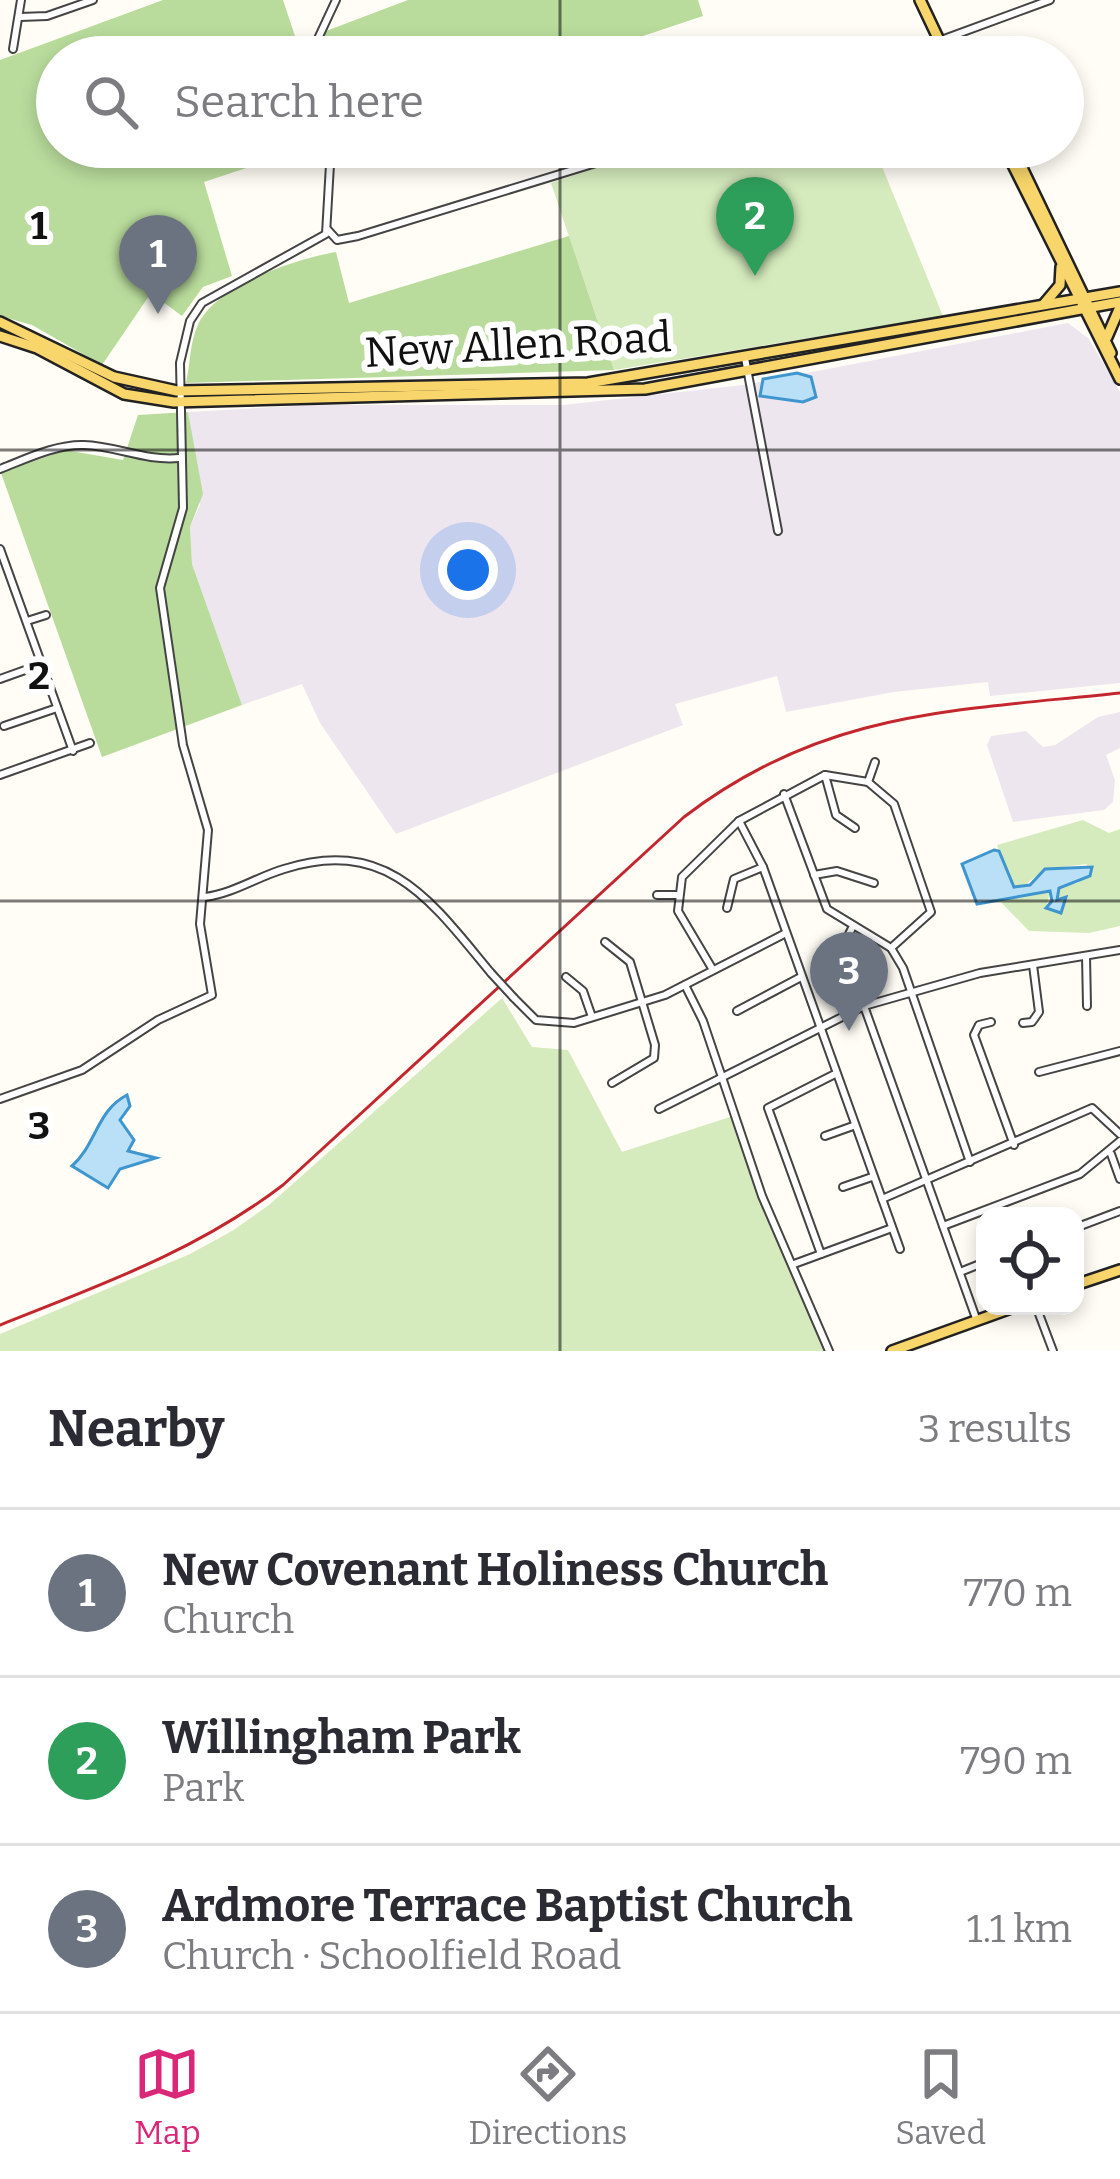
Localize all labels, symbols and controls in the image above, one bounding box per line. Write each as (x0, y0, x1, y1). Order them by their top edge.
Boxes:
search box (36, 36, 1084, 168)
icon: search (78, 69, 144, 135)
text: Search here (174, 75, 424, 129)
pin: 2 (716, 177, 794, 276)
text: 1 (31, 203, 48, 249)
pin: 1 (119, 215, 197, 314)
street label: New Allen Road (364, 312, 673, 378)
your location (438, 540, 498, 600)
text: 2 (28, 653, 50, 699)
pin: 3 (810, 932, 888, 1031)
text: 3 (28, 1103, 50, 1149)
map controls (976, 1207, 1084, 1315)
button: locate (976, 1207, 1084, 1315)
text: Nearby (48, 1398, 224, 1460)
text: 3 results (918, 1406, 1072, 1452)
text: New Covenant Holiness Church (162, 1543, 828, 1597)
text: 1 (79, 1570, 95, 1616)
text: 770 m (963, 1570, 1072, 1616)
text: Church (162, 1597, 294, 1643)
text: Willingham Park (162, 1711, 521, 1765)
text: 2 (76, 1738, 98, 1784)
text: 790 m (960, 1738, 1072, 1784)
text: Park (162, 1765, 244, 1811)
text: Ardmore Terrace Baptist Church (162, 1879, 853, 1933)
text: 3 (76, 1906, 98, 1952)
text: 1.1 km (967, 1906, 1072, 1952)
text: Church · Schoolfield Road (162, 1933, 621, 1979)
tab: Map (134, 2041, 201, 2153)
tab: Directions (469, 2041, 627, 2153)
tab: Saved (895, 2041, 986, 2153)

